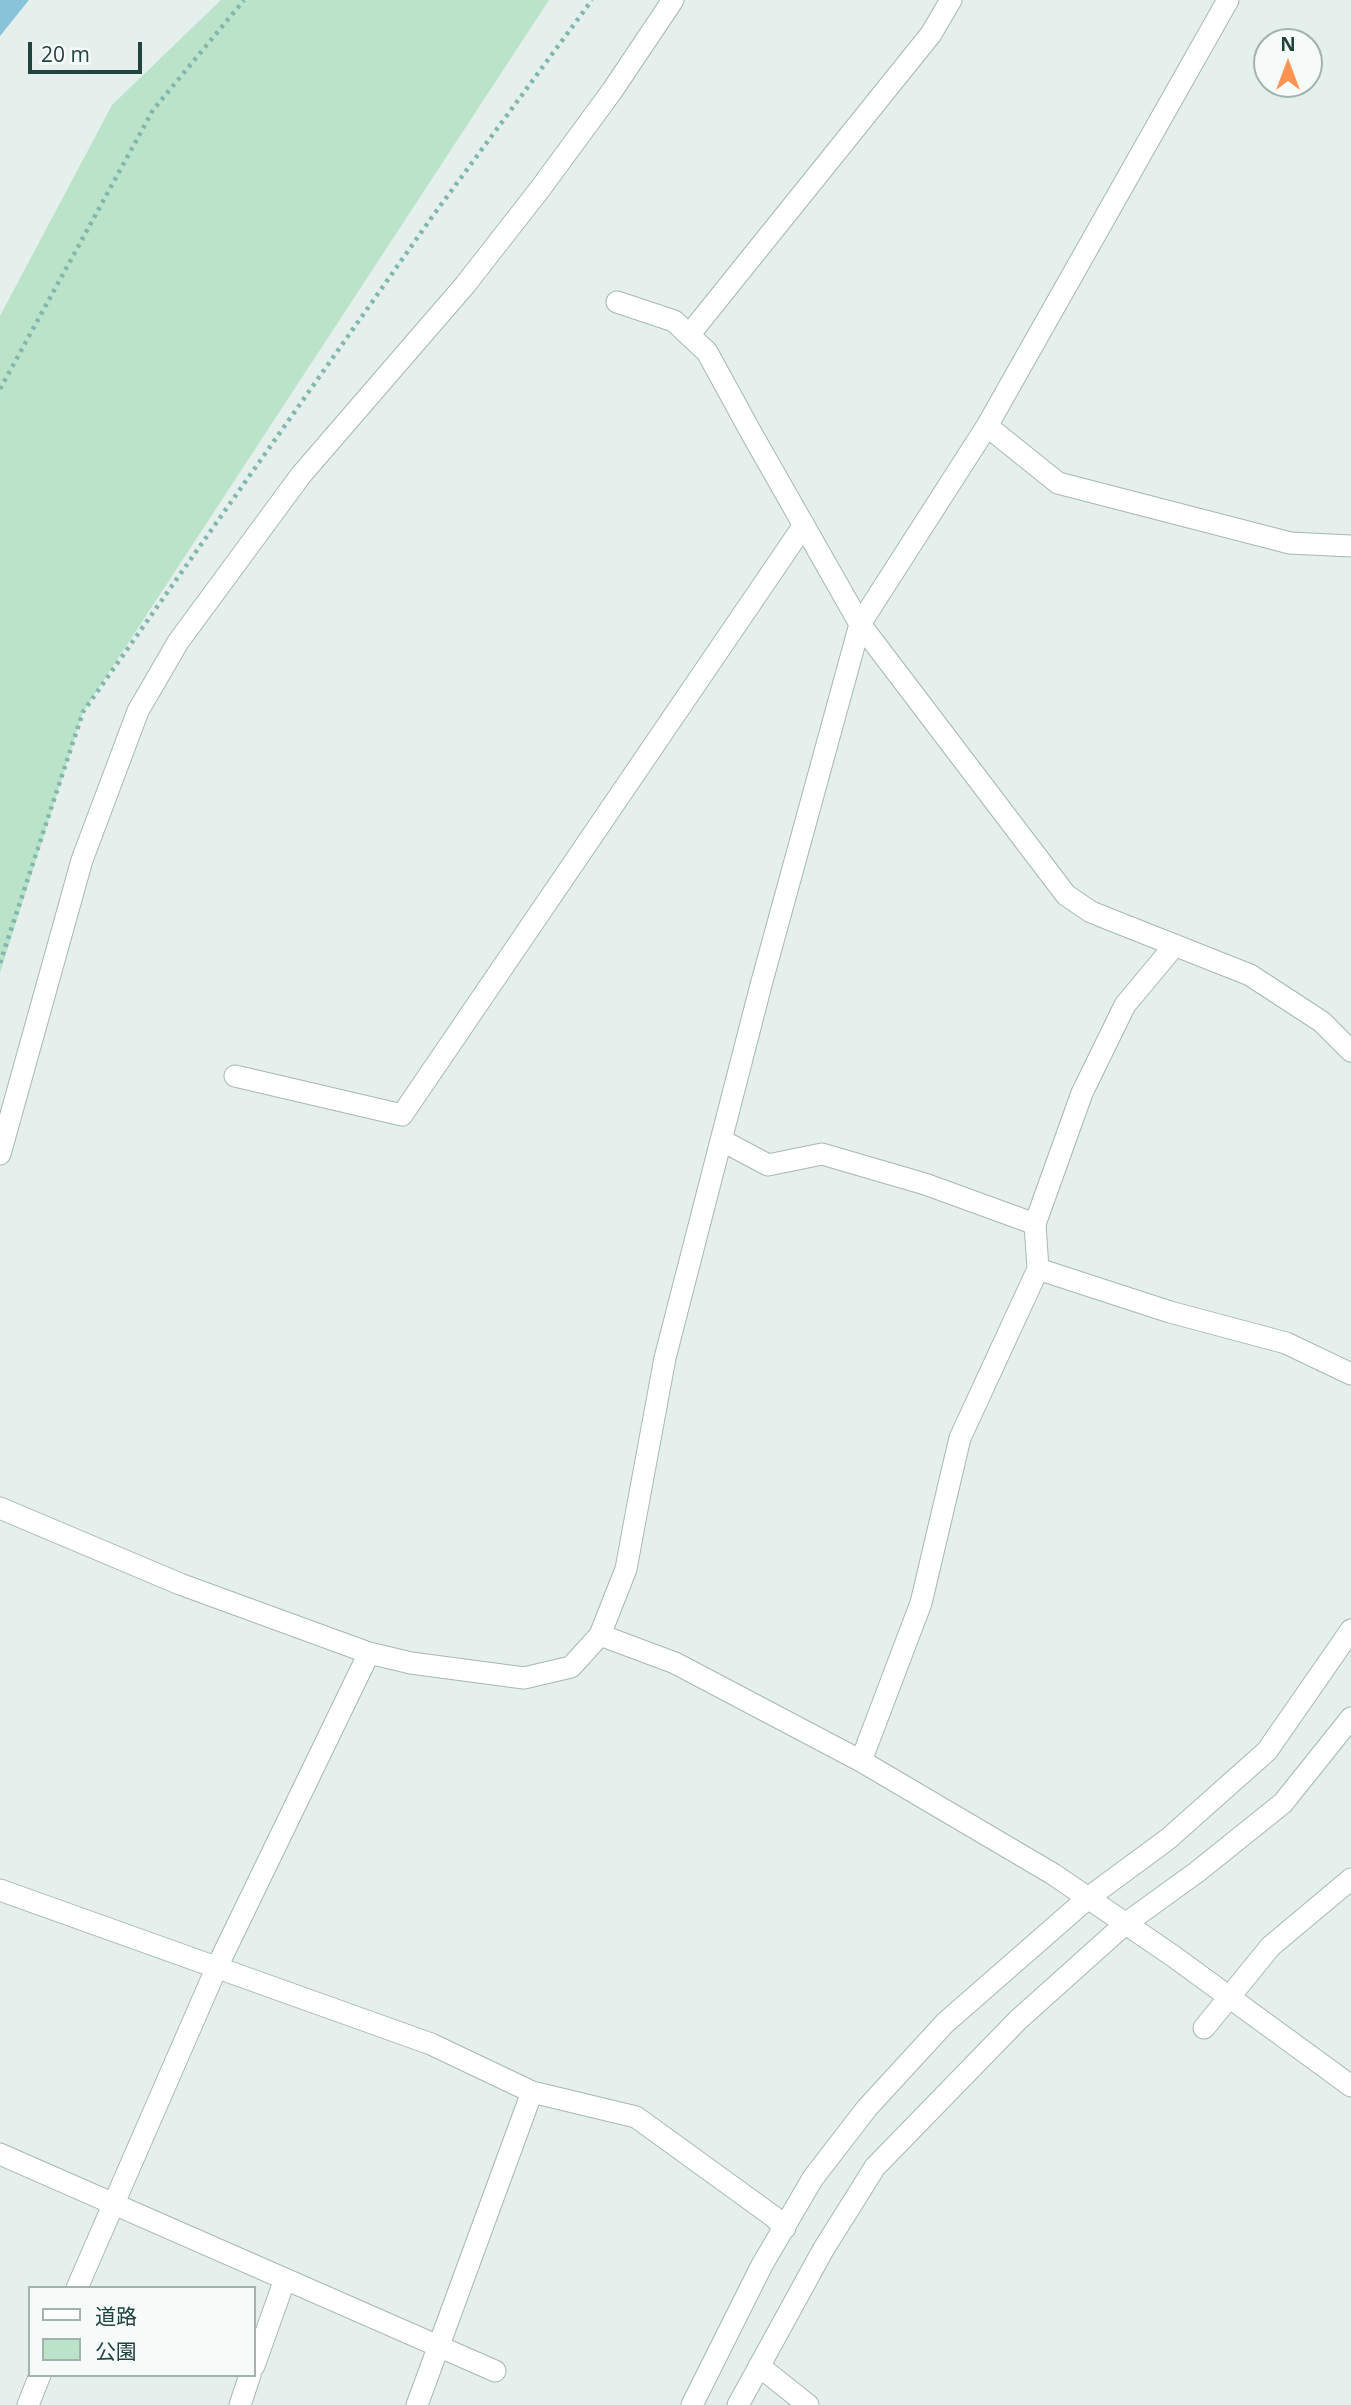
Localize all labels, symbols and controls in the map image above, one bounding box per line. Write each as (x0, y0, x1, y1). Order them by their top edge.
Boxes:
scale bar (32, 28, 145, 72)
north arrow (1253, 28, 1323, 98)
text: N (1280, 31, 1296, 57)
text: 20 m (41, 40, 90, 68)
legend (28, 2286, 256, 2377)
text: 道路 (95, 2302, 137, 2330)
text: 公園 (95, 2337, 137, 2365)

